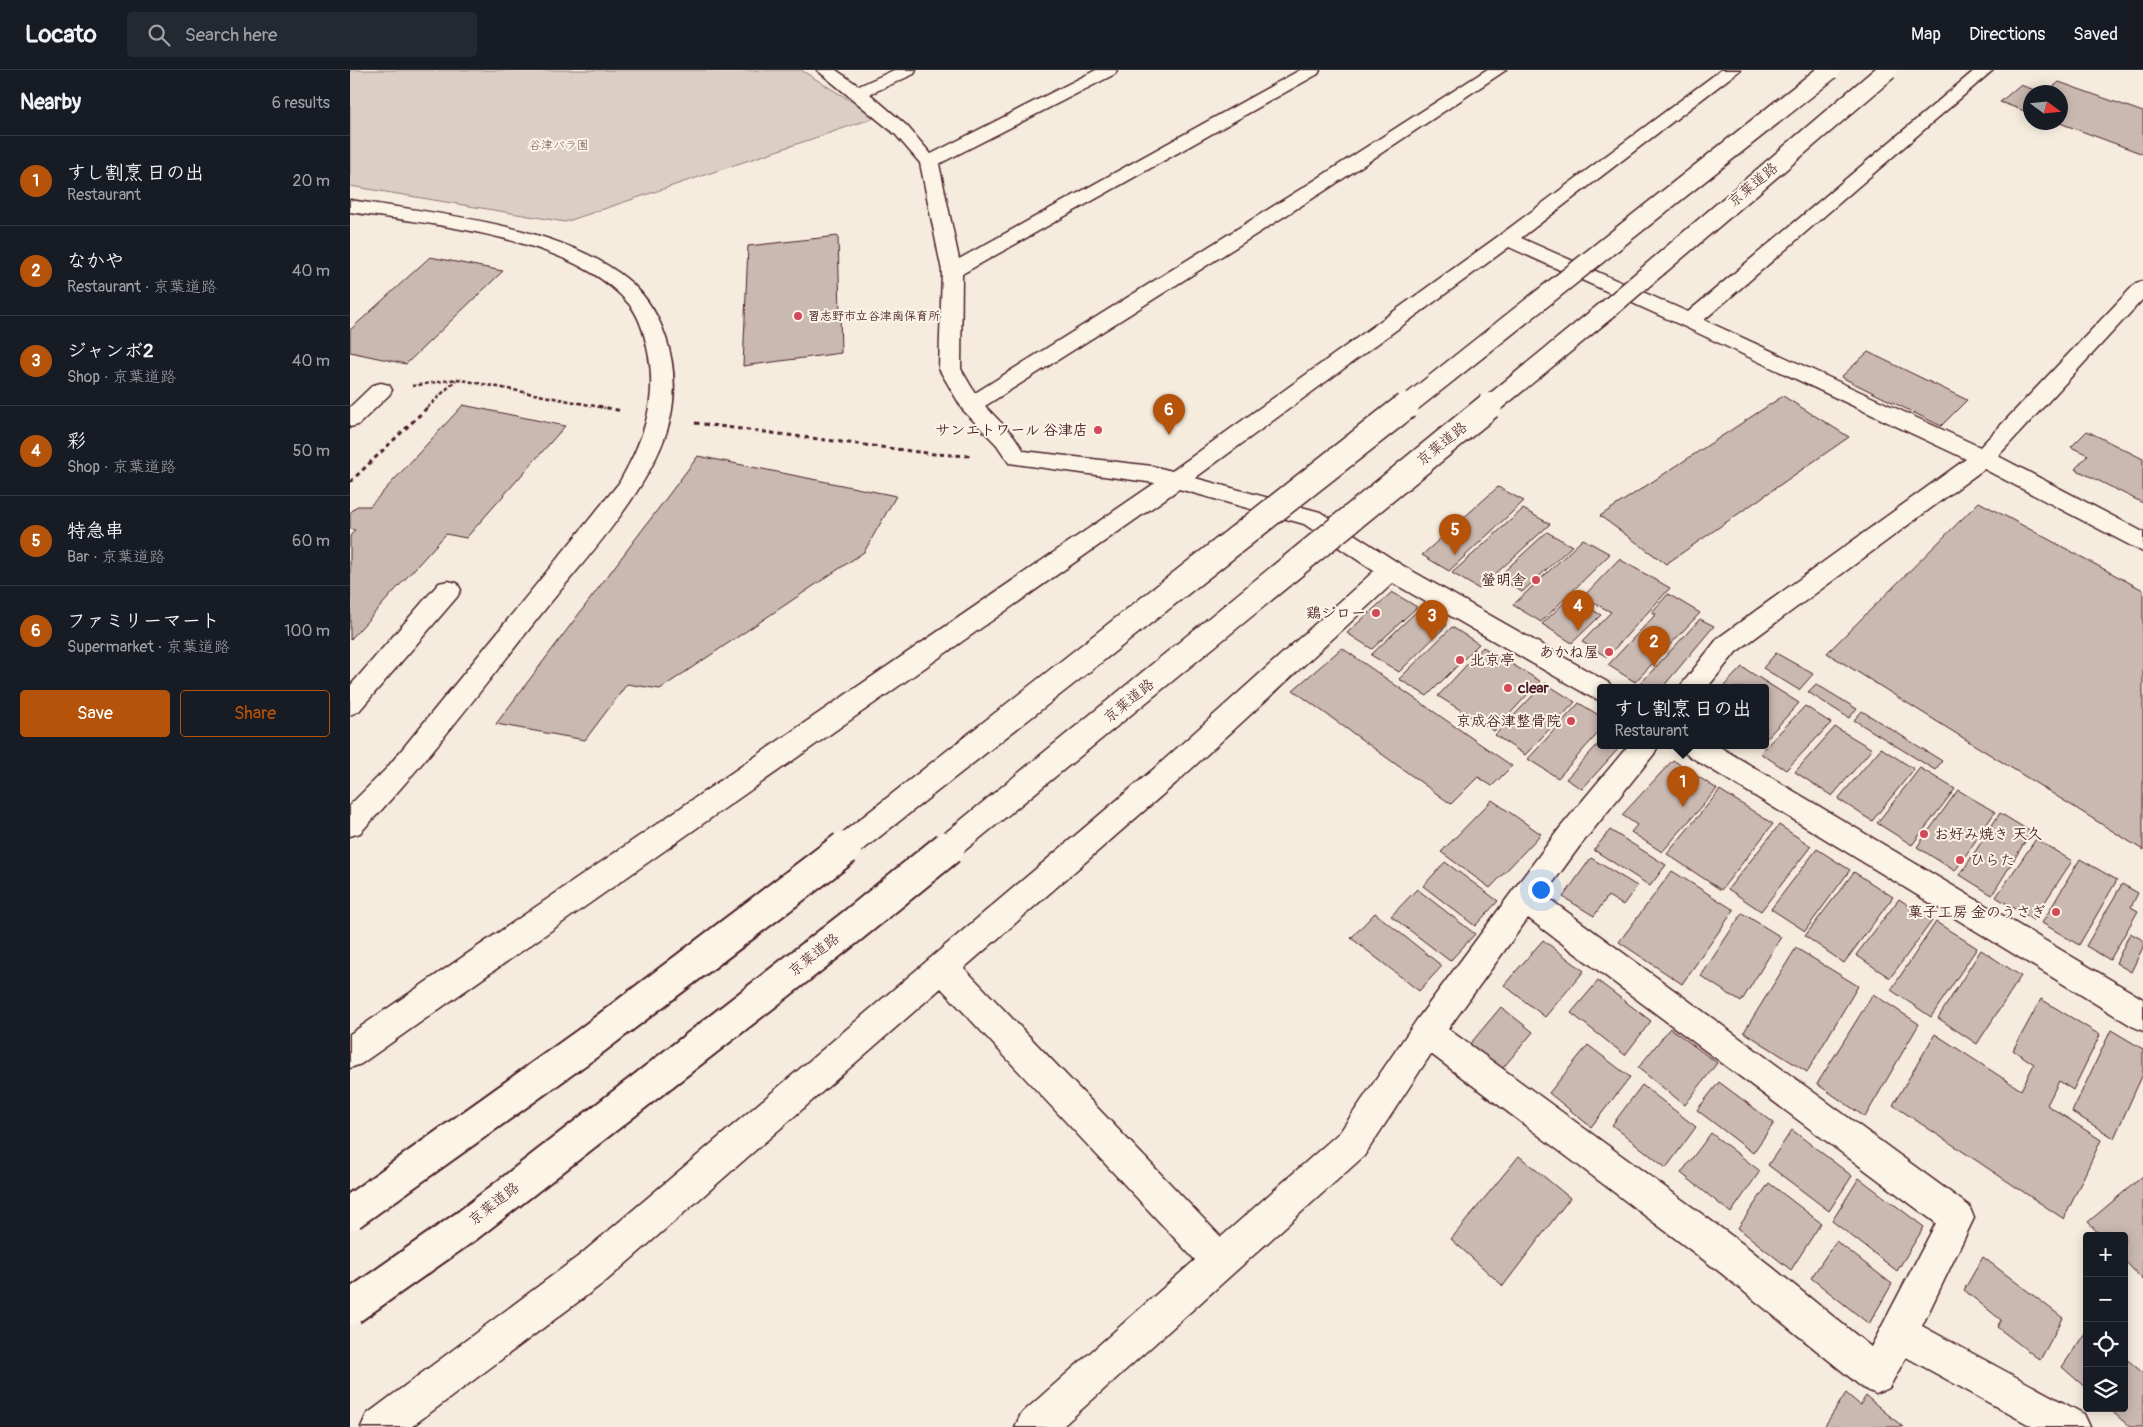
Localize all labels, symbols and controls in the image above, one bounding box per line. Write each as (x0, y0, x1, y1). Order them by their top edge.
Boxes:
search box (127, 12, 477, 57)
text: Locato (25, 20, 97, 49)
icon: search (145, 21, 173, 49)
text: Search here (185, 23, 277, 47)
text: Map (1911, 23, 1941, 46)
text: Directions (1969, 23, 2045, 46)
text: Saved (2073, 23, 2118, 46)
north arrow (2023, 85, 2068, 130)
text: Nearby (20, 89, 81, 116)
text: 6 results (272, 93, 330, 113)
park label: 谷津バラ園 (529, 138, 589, 153)
street label: 京葉道路 (1724, 158, 1782, 212)
text: すし割烹 日の出 (67, 161, 204, 185)
text: 1 (33, 171, 39, 191)
text: 20 m (292, 171, 330, 191)
text: Restaurant (67, 185, 141, 205)
text: なかや (67, 249, 124, 273)
text: 2 (32, 261, 40, 281)
text: 40 m (292, 261, 330, 281)
text: Restaurant · 京葉道路 (67, 277, 217, 297)
place label: 習志野市立谷津南保育所 (808, 309, 941, 324)
marker: 習志野市立谷津南保育所 (792, 310, 804, 322)
text: ジャンボ2 (67, 339, 154, 363)
text: 3 (32, 351, 40, 371)
text: 40 m (292, 351, 330, 371)
text: Shop · 京葉道路 (67, 367, 176, 387)
pin: 6 (1153, 394, 1185, 435)
street label: 京葉道路 (1413, 418, 1471, 470)
place label: サンエトワール 谷津店 (935, 421, 1088, 440)
marker: サンエトワール 谷津店 (1092, 424, 1104, 436)
text: 彩 (67, 429, 86, 453)
text: 4 (31, 441, 41, 461)
text: 50 m (293, 441, 330, 461)
text: Shop · 京葉道路 (67, 457, 176, 477)
pin: 5 (1439, 514, 1471, 555)
text: 特急串 (67, 519, 124, 543)
text: 5 (32, 531, 40, 551)
text: 60 m (292, 531, 330, 551)
text: Bar · 京葉道路 (67, 547, 165, 567)
place label: 螢明舎 (1481, 571, 1526, 590)
marker: 螢明舎 (1530, 574, 1542, 586)
pin: 4 (1562, 590, 1594, 631)
pin: 3 (1416, 600, 1448, 641)
place label: 鶏ジロー (1306, 604, 1366, 623)
marker: 鶏ジロー (1370, 607, 1382, 619)
text: ファミリーマート (67, 609, 220, 633)
text: 6 (31, 621, 41, 641)
text: 100 m (284, 621, 330, 641)
pin: 2 (1638, 626, 1670, 667)
text: Supermarket · 京葉道路 (67, 637, 230, 657)
place label: あかね屋 (1539, 643, 1599, 662)
marker: あかね屋 (1603, 646, 1615, 658)
place label: 北京亭 (1470, 651, 1515, 670)
marker: 北京亭 (1454, 654, 1466, 666)
street label: 京葉道路 (1100, 675, 1158, 727)
place label: clear (1517, 679, 1550, 698)
marker: clear (1502, 682, 1514, 694)
popup (1597, 684, 1769, 749)
button: Save (20, 690, 170, 737)
button: Share (180, 690, 330, 737)
text: すし割烹 日の出 (1614, 697, 1752, 721)
place label: 京成谷津整骨院 (1456, 712, 1561, 731)
marker: 京成谷津整骨院 (1565, 715, 1577, 727)
text: Restaurant (1614, 721, 1688, 741)
pin: 1 (1667, 766, 1699, 807)
place label: お好み焼き 天久 (1934, 825, 2042, 844)
marker: お好み焼き 天久 (1918, 828, 1930, 840)
place label: ひらた (1970, 851, 2015, 870)
marker: ひらた (1954, 854, 1966, 866)
your location (1528, 877, 1554, 903)
place label: 菓子工房 金のうさぎ (1908, 903, 2046, 922)
marker: 菓子工房 金のうさぎ (2050, 906, 2062, 918)
street label: 京葉道路 (785, 929, 843, 981)
street label: 京葉道路 (465, 1178, 523, 1230)
map controls (2083, 1232, 2128, 1412)
button: + (2083, 1232, 2128, 1277)
button: − (2083, 1277, 2128, 1322)
button: locate (2083, 1322, 2128, 1367)
button: layers (2083, 1367, 2128, 1412)

